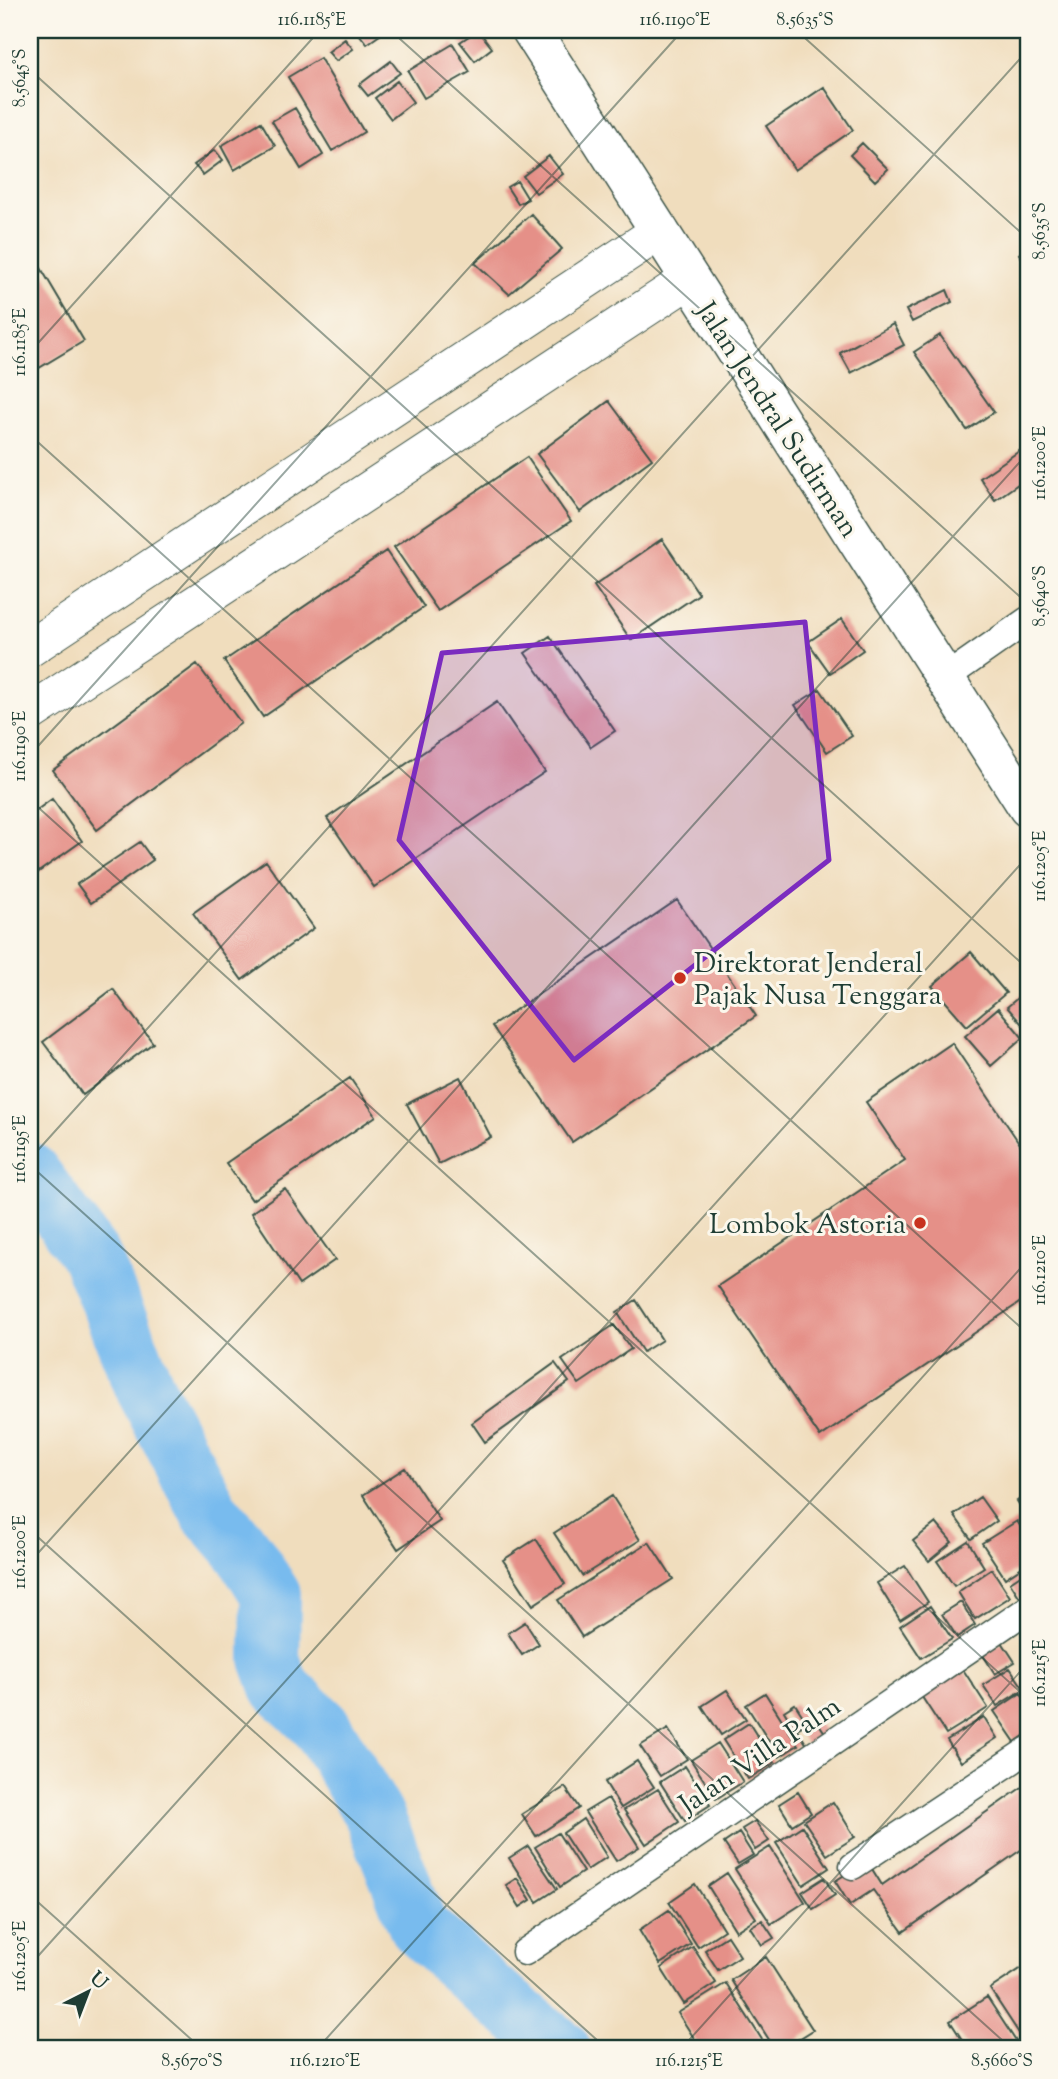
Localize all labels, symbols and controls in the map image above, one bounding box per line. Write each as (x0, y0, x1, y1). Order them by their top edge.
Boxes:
text: 116.1185°E (278, 8, 346, 34)
text: 116.1190°E (640, 8, 711, 34)
text: 8.5635°S (776, 8, 834, 34)
text: 8.5645°S (8, 49, 34, 107)
text: 8.5635°S (1028, 202, 1054, 260)
street label: Jalan Jendral Sudirman (684, 293, 868, 546)
text: 116.1185°E (8, 308, 34, 376)
text: 116.1200°E (1028, 426, 1054, 500)
text: 8.5640°S (1028, 565, 1054, 627)
text: 116.1190°E (8, 710, 34, 781)
text: 116.1205°E (1028, 830, 1054, 902)
place label: Direktorat Jenderal Pajak Nusa Tenggara (694, 945, 942, 1017)
marker: Direktorat Jenderal Pajak Nusa Tenggara (672, 970, 688, 986)
text: 116.1195°E (8, 1115, 34, 1183)
place label: Lombok Astoria (709, 1206, 906, 1246)
marker: Lombok Astoria (912, 1215, 928, 1231)
text: 116.1210°E (1028, 1235, 1054, 1305)
text: 116.1200°E (8, 1515, 34, 1589)
text: 116.1215°E (1028, 1639, 1054, 1707)
street label: Jalan Villa Palm (670, 1688, 849, 1826)
text: 116.1205°E (8, 1920, 34, 1992)
north arrow (52, 1956, 122, 2026)
text: U (83, 1966, 113, 1997)
text: 8.5670°S (161, 2049, 223, 2075)
text: 116.1210°E (290, 2049, 360, 2075)
text: 116.1215°E (655, 2049, 723, 2075)
text: 8.5660°S (971, 2049, 1033, 2075)

